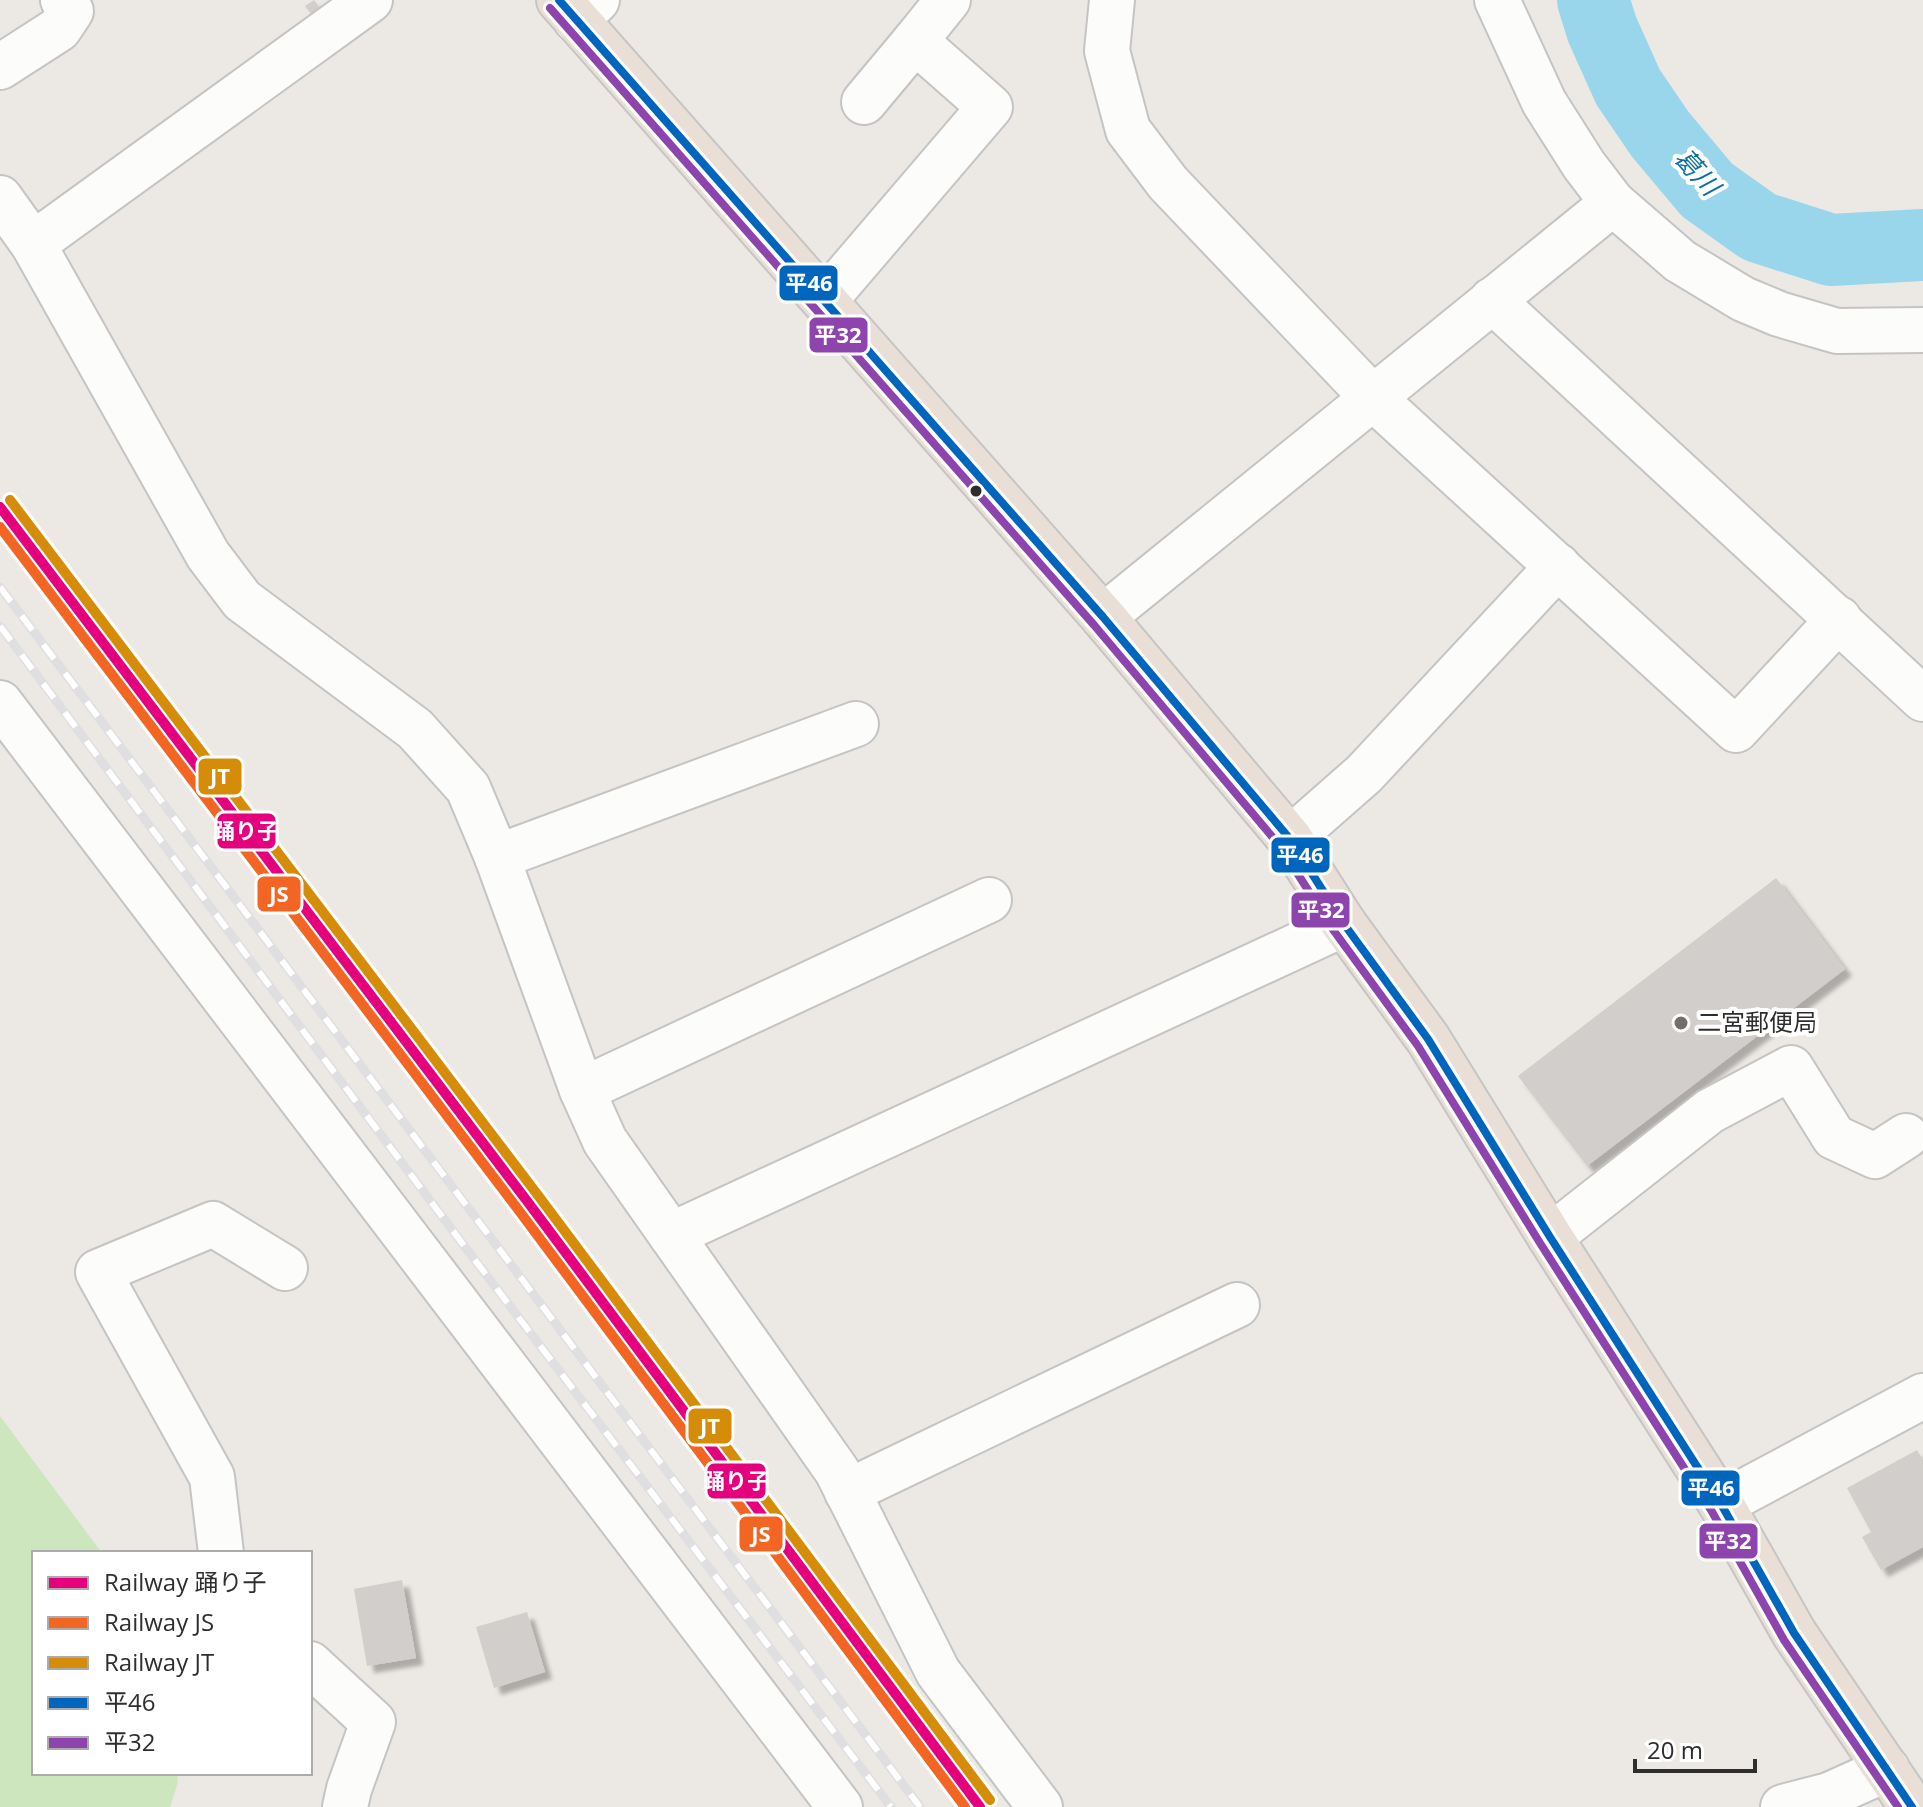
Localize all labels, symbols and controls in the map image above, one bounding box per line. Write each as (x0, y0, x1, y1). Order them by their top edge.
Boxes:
water label: 葛川 (1667, 140, 1731, 205)
line badge: 平46 (778, 264, 839, 302)
text: 平46 (785, 267, 833, 297)
line badge: 平32 (808, 316, 869, 354)
text: 平32 (814, 319, 862, 349)
unlabelled marker (968, 483, 984, 499)
line badge: JT (197, 757, 243, 796)
text: JT (208, 760, 230, 790)
line badge: 踊り子 (216, 812, 277, 850)
text: 踊り子 (213, 815, 279, 845)
line badge: 平46 (1270, 836, 1331, 874)
text: 平46 (1276, 839, 1324, 869)
line badge: JS (256, 875, 302, 913)
text: JS (267, 878, 289, 908)
line badge: 平32 (1290, 891, 1351, 929)
text: 平32 (1297, 894, 1345, 924)
place label: 二宮郵便局 (1697, 1005, 1817, 1038)
marker: 二宮郵便局 (1672, 1014, 1690, 1032)
line badge: JT (687, 1407, 733, 1445)
text: JT (698, 1410, 720, 1440)
line badge: 踊り子 (706, 1462, 767, 1500)
text: 踊り子 (703, 1465, 769, 1495)
line badge: 平46 (1680, 1469, 1741, 1507)
text: 平46 (1687, 1472, 1735, 1502)
line badge: JS (738, 1515, 784, 1553)
text: JS (749, 1518, 771, 1548)
line badge: 平32 (1698, 1522, 1759, 1560)
text: 平32 (1704, 1525, 1752, 1555)
legend (32, 1551, 312, 1775)
text: Railway 踊り子 (104, 1565, 266, 1598)
text: Railway JS (104, 1605, 214, 1638)
text: Railway JT (104, 1645, 214, 1678)
text: 平46 (104, 1685, 155, 1718)
scale bar (1635, 1723, 1755, 1773)
text: 平32 (104, 1725, 155, 1758)
text: 20 m (1647, 1733, 1703, 1766)

